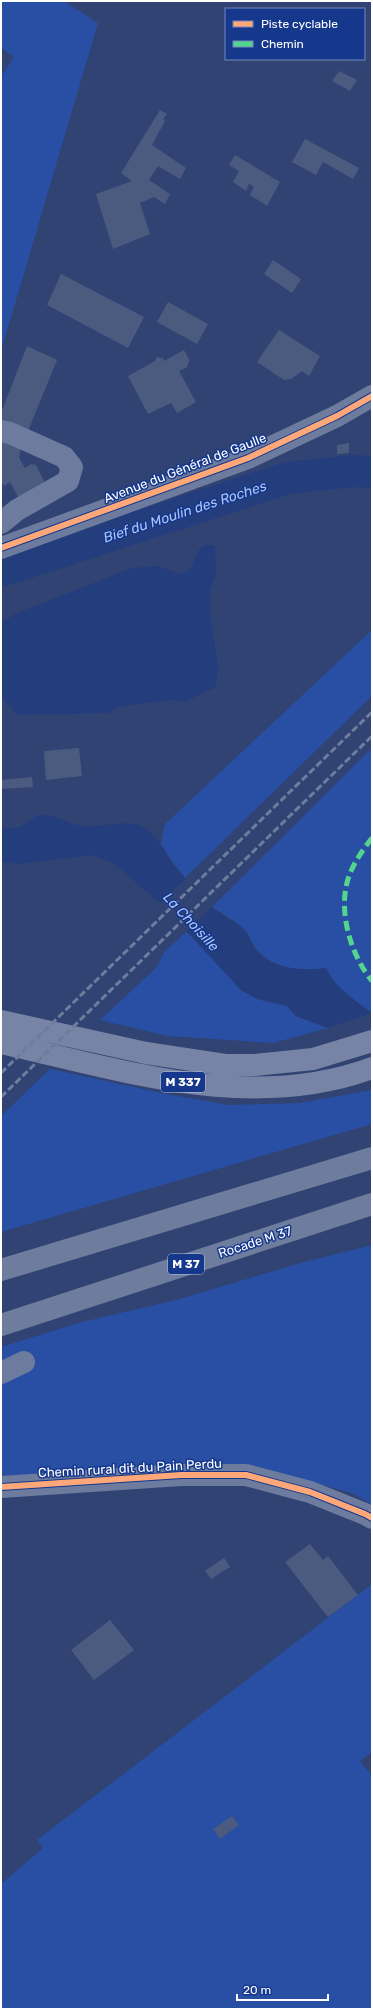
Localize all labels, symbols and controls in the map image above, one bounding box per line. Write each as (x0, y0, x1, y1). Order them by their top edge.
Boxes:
legend (225, 8, 365, 60)
text: Piste cyclable (261, 17, 338, 31)
text: Chemin (261, 37, 304, 51)
street label: Avenue du Général de Gaulle (102, 430, 268, 506)
water label: Bief du Moulin des Roches (101, 478, 269, 546)
water label: La Choisille (160, 889, 223, 955)
road number: M 337 (161, 1072, 205, 1092)
street label: Rocade M 37 (216, 1223, 294, 1261)
road number: M 37 (168, 1254, 204, 1274)
street label: Chemin rural dit du Pain Perdu (38, 1456, 222, 1480)
scale bar (237, 1976, 328, 2002)
text: 20 m (243, 1983, 271, 1997)

